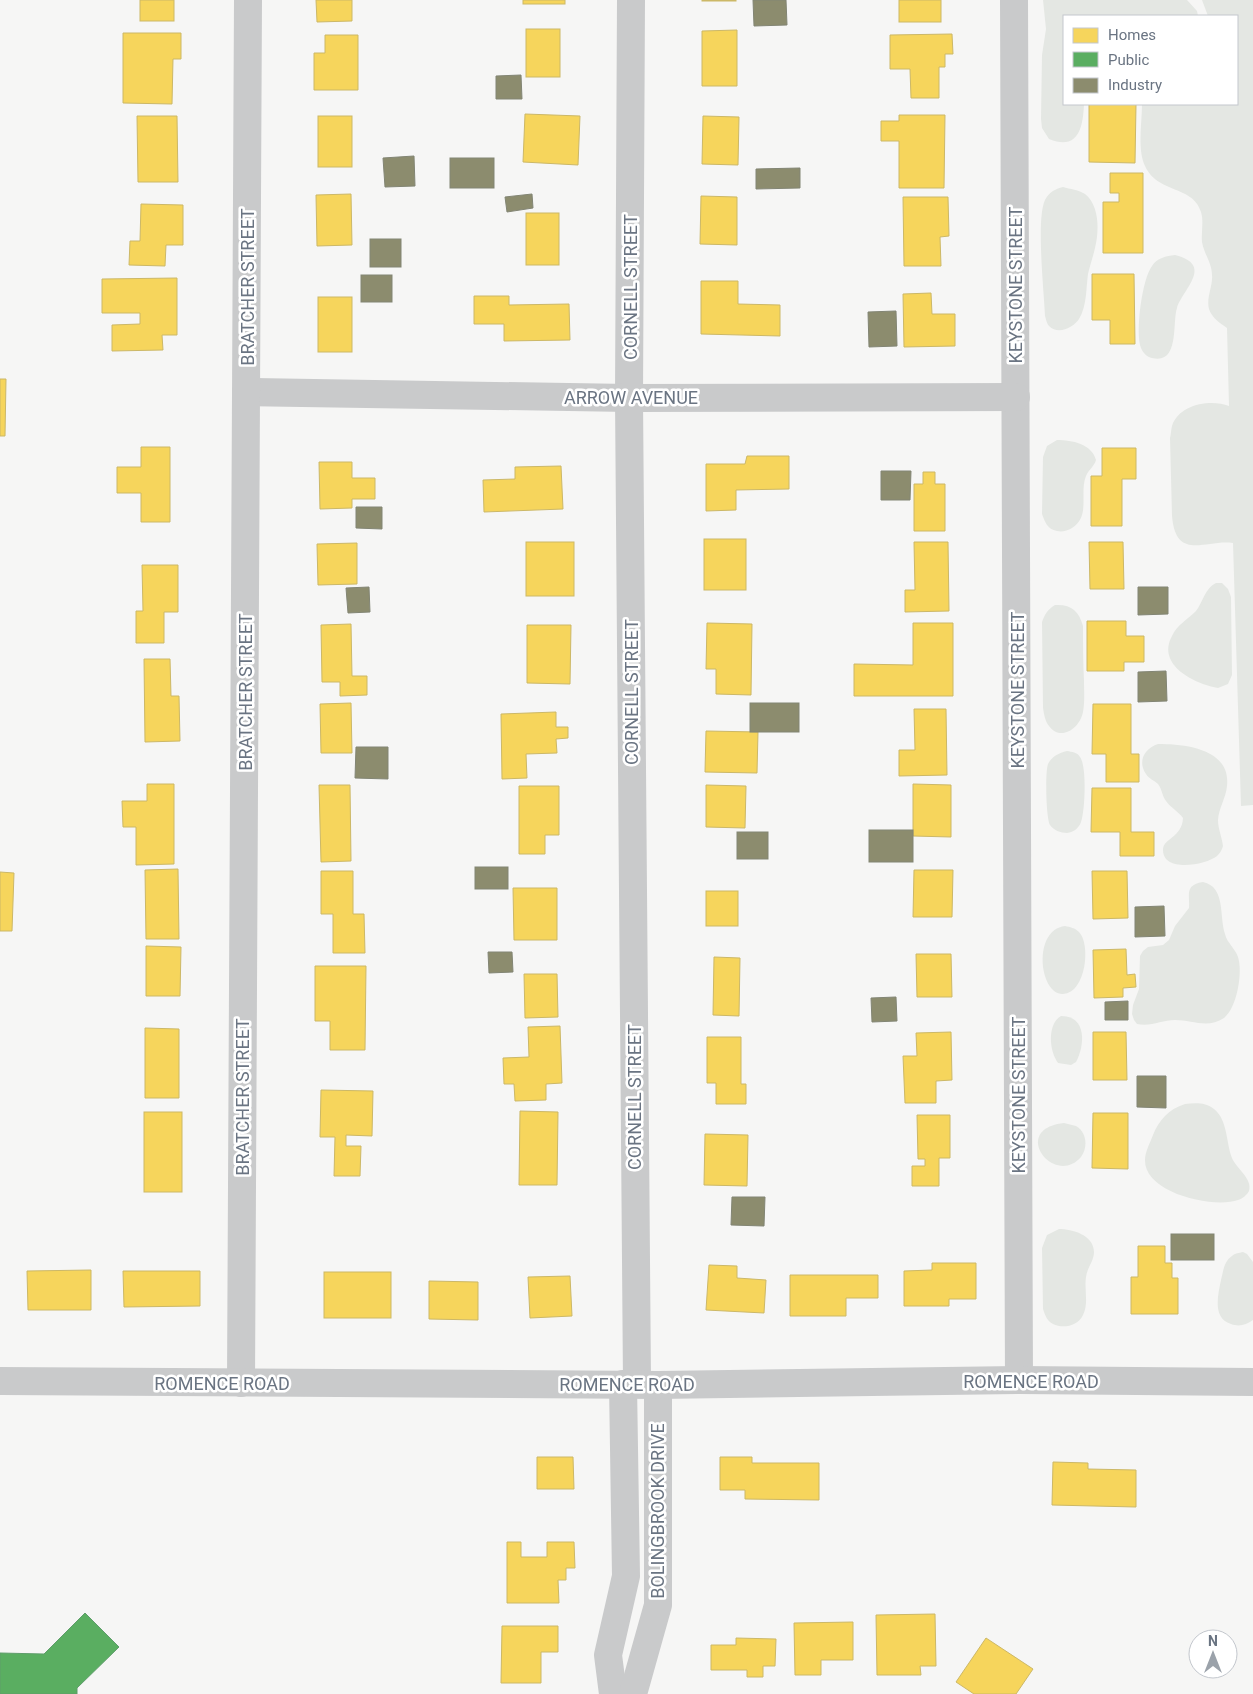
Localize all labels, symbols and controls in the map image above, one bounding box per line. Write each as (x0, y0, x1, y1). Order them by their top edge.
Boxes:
legend (1063, 15, 1238, 105)
text: Homes (1108, 26, 1156, 44)
text: Public (1108, 51, 1149, 69)
text: Industry (1108, 76, 1162, 94)
street label: KEYSTONE STREET (1005, 206, 1026, 364)
street label: BRATCHER STREET (237, 208, 258, 366)
street label: CORNELL STREET (620, 214, 641, 360)
street label: ARROW AVENUE (564, 387, 698, 408)
street label: KEYSTONE STREET (1007, 611, 1028, 769)
street label: BRATCHER STREET (235, 613, 256, 771)
street label: CORNELL STREET (621, 619, 642, 765)
street label: KEYSTONE STREET (1008, 1016, 1029, 1174)
street label: BRATCHER STREET (232, 1018, 253, 1176)
street label: CORNELL STREET (624, 1024, 645, 1170)
street label: ROMENCE ROAD (963, 1371, 1099, 1392)
street label: ROMENCE ROAD (154, 1373, 290, 1394)
street label: ROMENCE ROAD (559, 1374, 695, 1395)
street label: BOLINGBROOK DRIVE (647, 1423, 668, 1599)
north arrow (1188, 1629, 1238, 1679)
text: N (1208, 1633, 1218, 1649)

